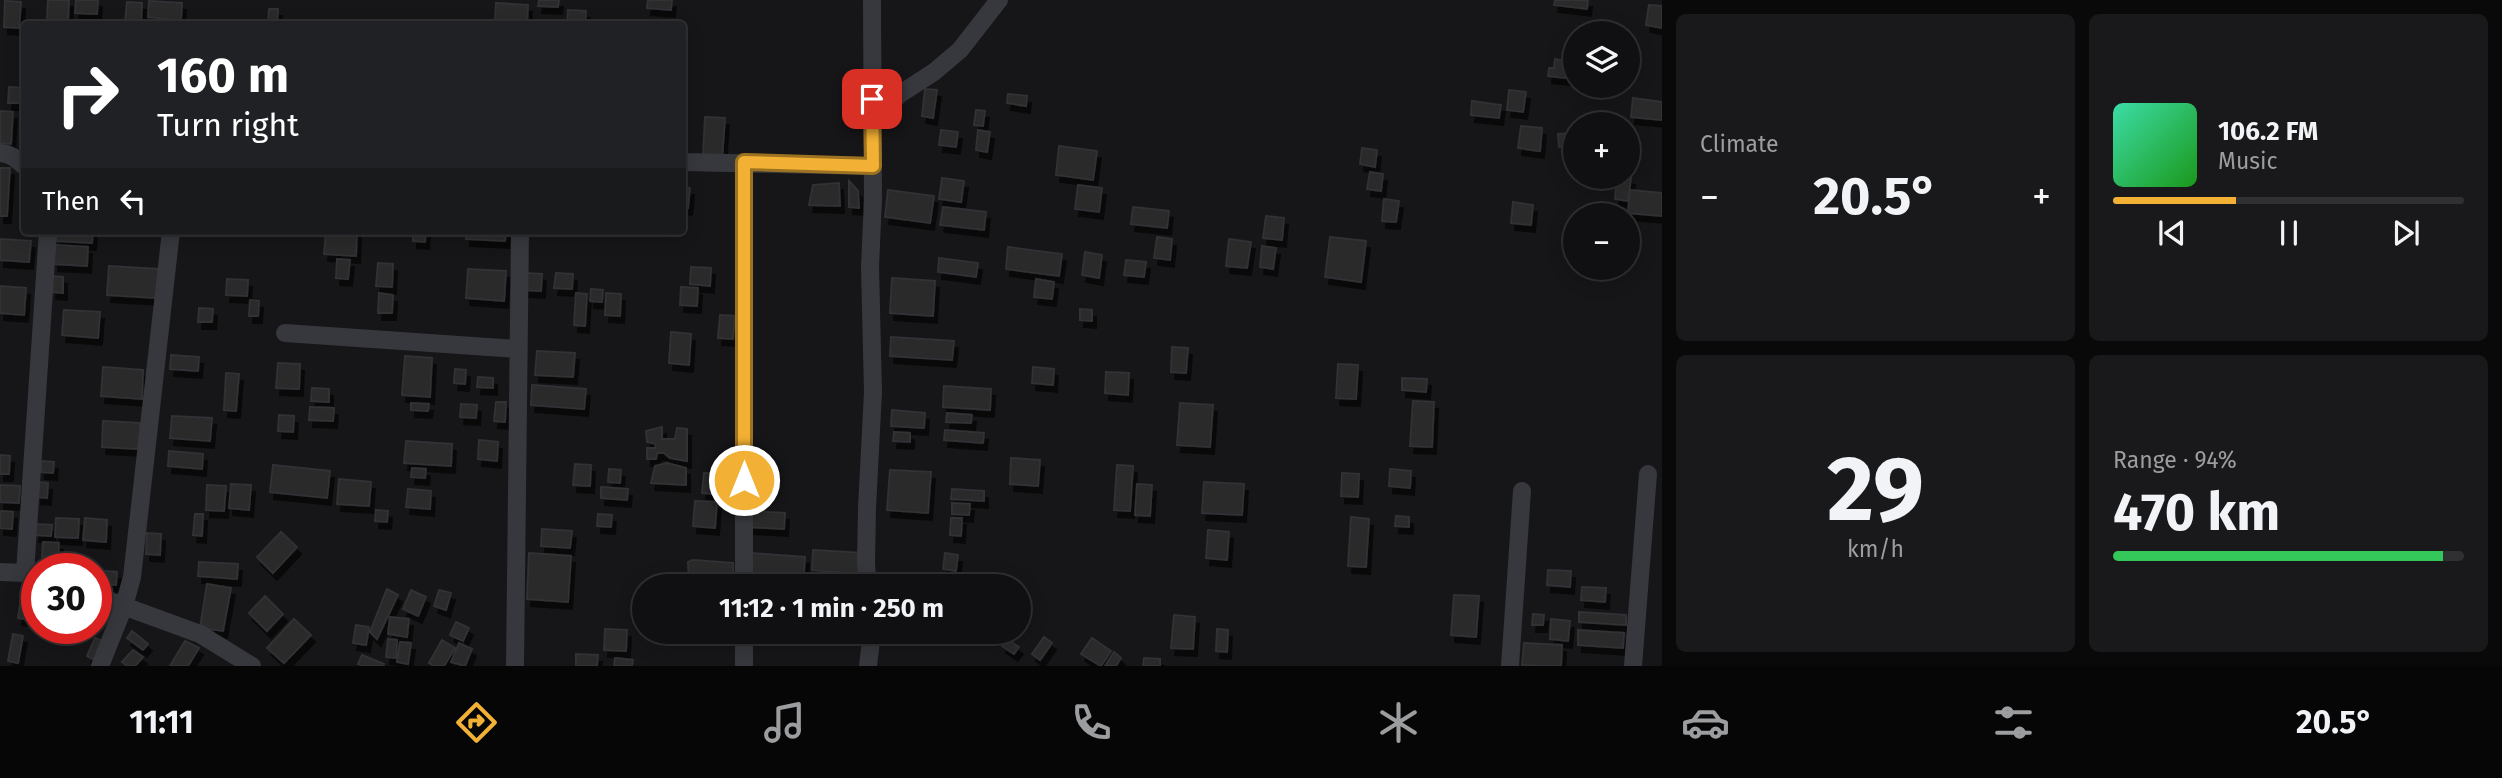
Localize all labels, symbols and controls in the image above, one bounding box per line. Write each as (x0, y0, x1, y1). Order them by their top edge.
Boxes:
map controls (1563, 21, 1640, 280)
button: layers (1563, 21, 1640, 98)
text: 160 m (157, 46, 289, 105)
icon: right (42, 49, 133, 140)
pin (842, 69, 902, 129)
icon: arrive (853, 80, 891, 118)
text: Turn right (157, 106, 299, 144)
button: + (1563, 112, 1640, 189)
text: 106.2 FM (2218, 116, 2318, 147)
text: Climate (1700, 130, 1779, 158)
text: Music (2218, 147, 2278, 175)
text: 20.5° (1813, 165, 1938, 228)
text: − (1700, 174, 1719, 220)
text: + (2032, 174, 2051, 220)
icon: left (114, 182, 152, 220)
text: Then (42, 186, 100, 217)
button: − (1563, 203, 1640, 280)
icon: previous (2153, 214, 2191, 252)
icon: pause (2270, 214, 2308, 252)
icon: next (2387, 214, 2425, 252)
text: 29 (1827, 435, 1924, 544)
position arrow (707, 443, 781, 517)
text: Range · 94% (2113, 446, 2237, 474)
text: 470 km (2113, 481, 2280, 544)
text: km/h (1847, 535, 1904, 563)
speed limit sign: 30 (21, 553, 112, 644)
text: 11:12 · 1 min · 250 m (719, 593, 944, 624)
icon: directions (452, 698, 501, 747)
icon: music (760, 698, 809, 747)
icon: phone (1067, 698, 1116, 747)
icon: climate (1374, 698, 1423, 747)
icon: car (1681, 698, 1730, 747)
icon: filters (1989, 698, 2038, 747)
text: 11:11 (129, 703, 194, 741)
text: 20.5° (2296, 703, 2373, 741)

